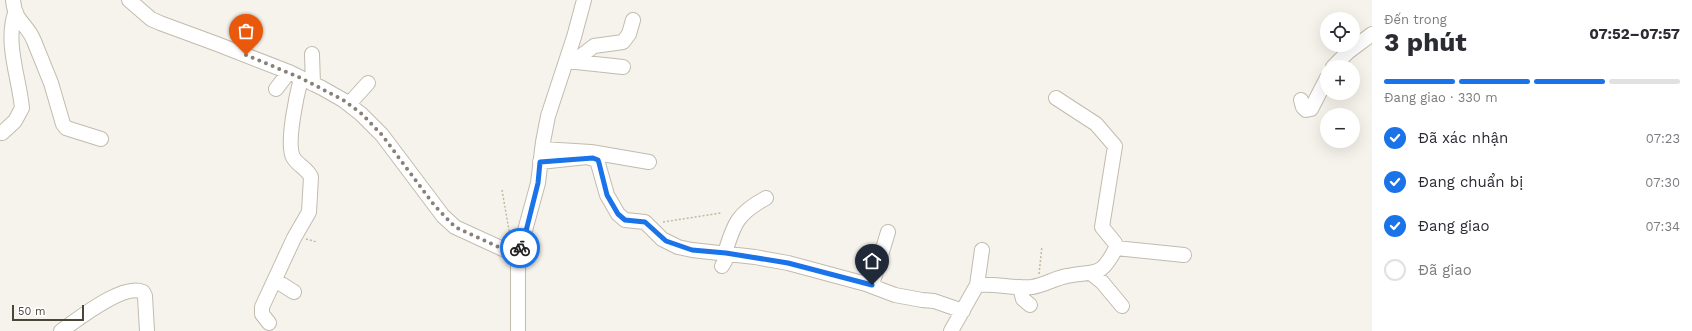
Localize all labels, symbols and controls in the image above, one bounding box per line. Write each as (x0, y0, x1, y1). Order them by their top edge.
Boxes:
map controls (1320, 12, 1360, 148)
button: locate (1320, 12, 1360, 52)
text: Đến trong (1384, 12, 1447, 27)
pin (229, 14, 263, 55)
icon: bag (235, 20, 257, 42)
text: 07:52–07:57 (1589, 25, 1680, 43)
text: 3 phút (1384, 27, 1467, 57)
button: + (1320, 60, 1360, 100)
text: Đang giao · 330 m (1384, 90, 1498, 105)
button: − (1320, 108, 1360, 148)
icon: check (1384, 127, 1406, 149)
text: Đã xác nhận (1418, 129, 1508, 147)
text: 07:23 (1646, 131, 1680, 146)
icon: check (1384, 171, 1406, 193)
text: Đang chuẩn bị (1418, 173, 1523, 191)
text: 07:30 (1645, 175, 1680, 190)
icon: check (1384, 215, 1406, 237)
text: Đang giao (1418, 217, 1489, 235)
text: 07:34 (1646, 219, 1680, 234)
courier (500, 228, 540, 268)
icon: bike (509, 237, 531, 259)
pin (855, 244, 889, 285)
icon: home (861, 250, 883, 272)
text: Đã giao (1418, 261, 1472, 279)
scale bar (12, 303, 84, 322)
text: 50 m (18, 305, 45, 318)

